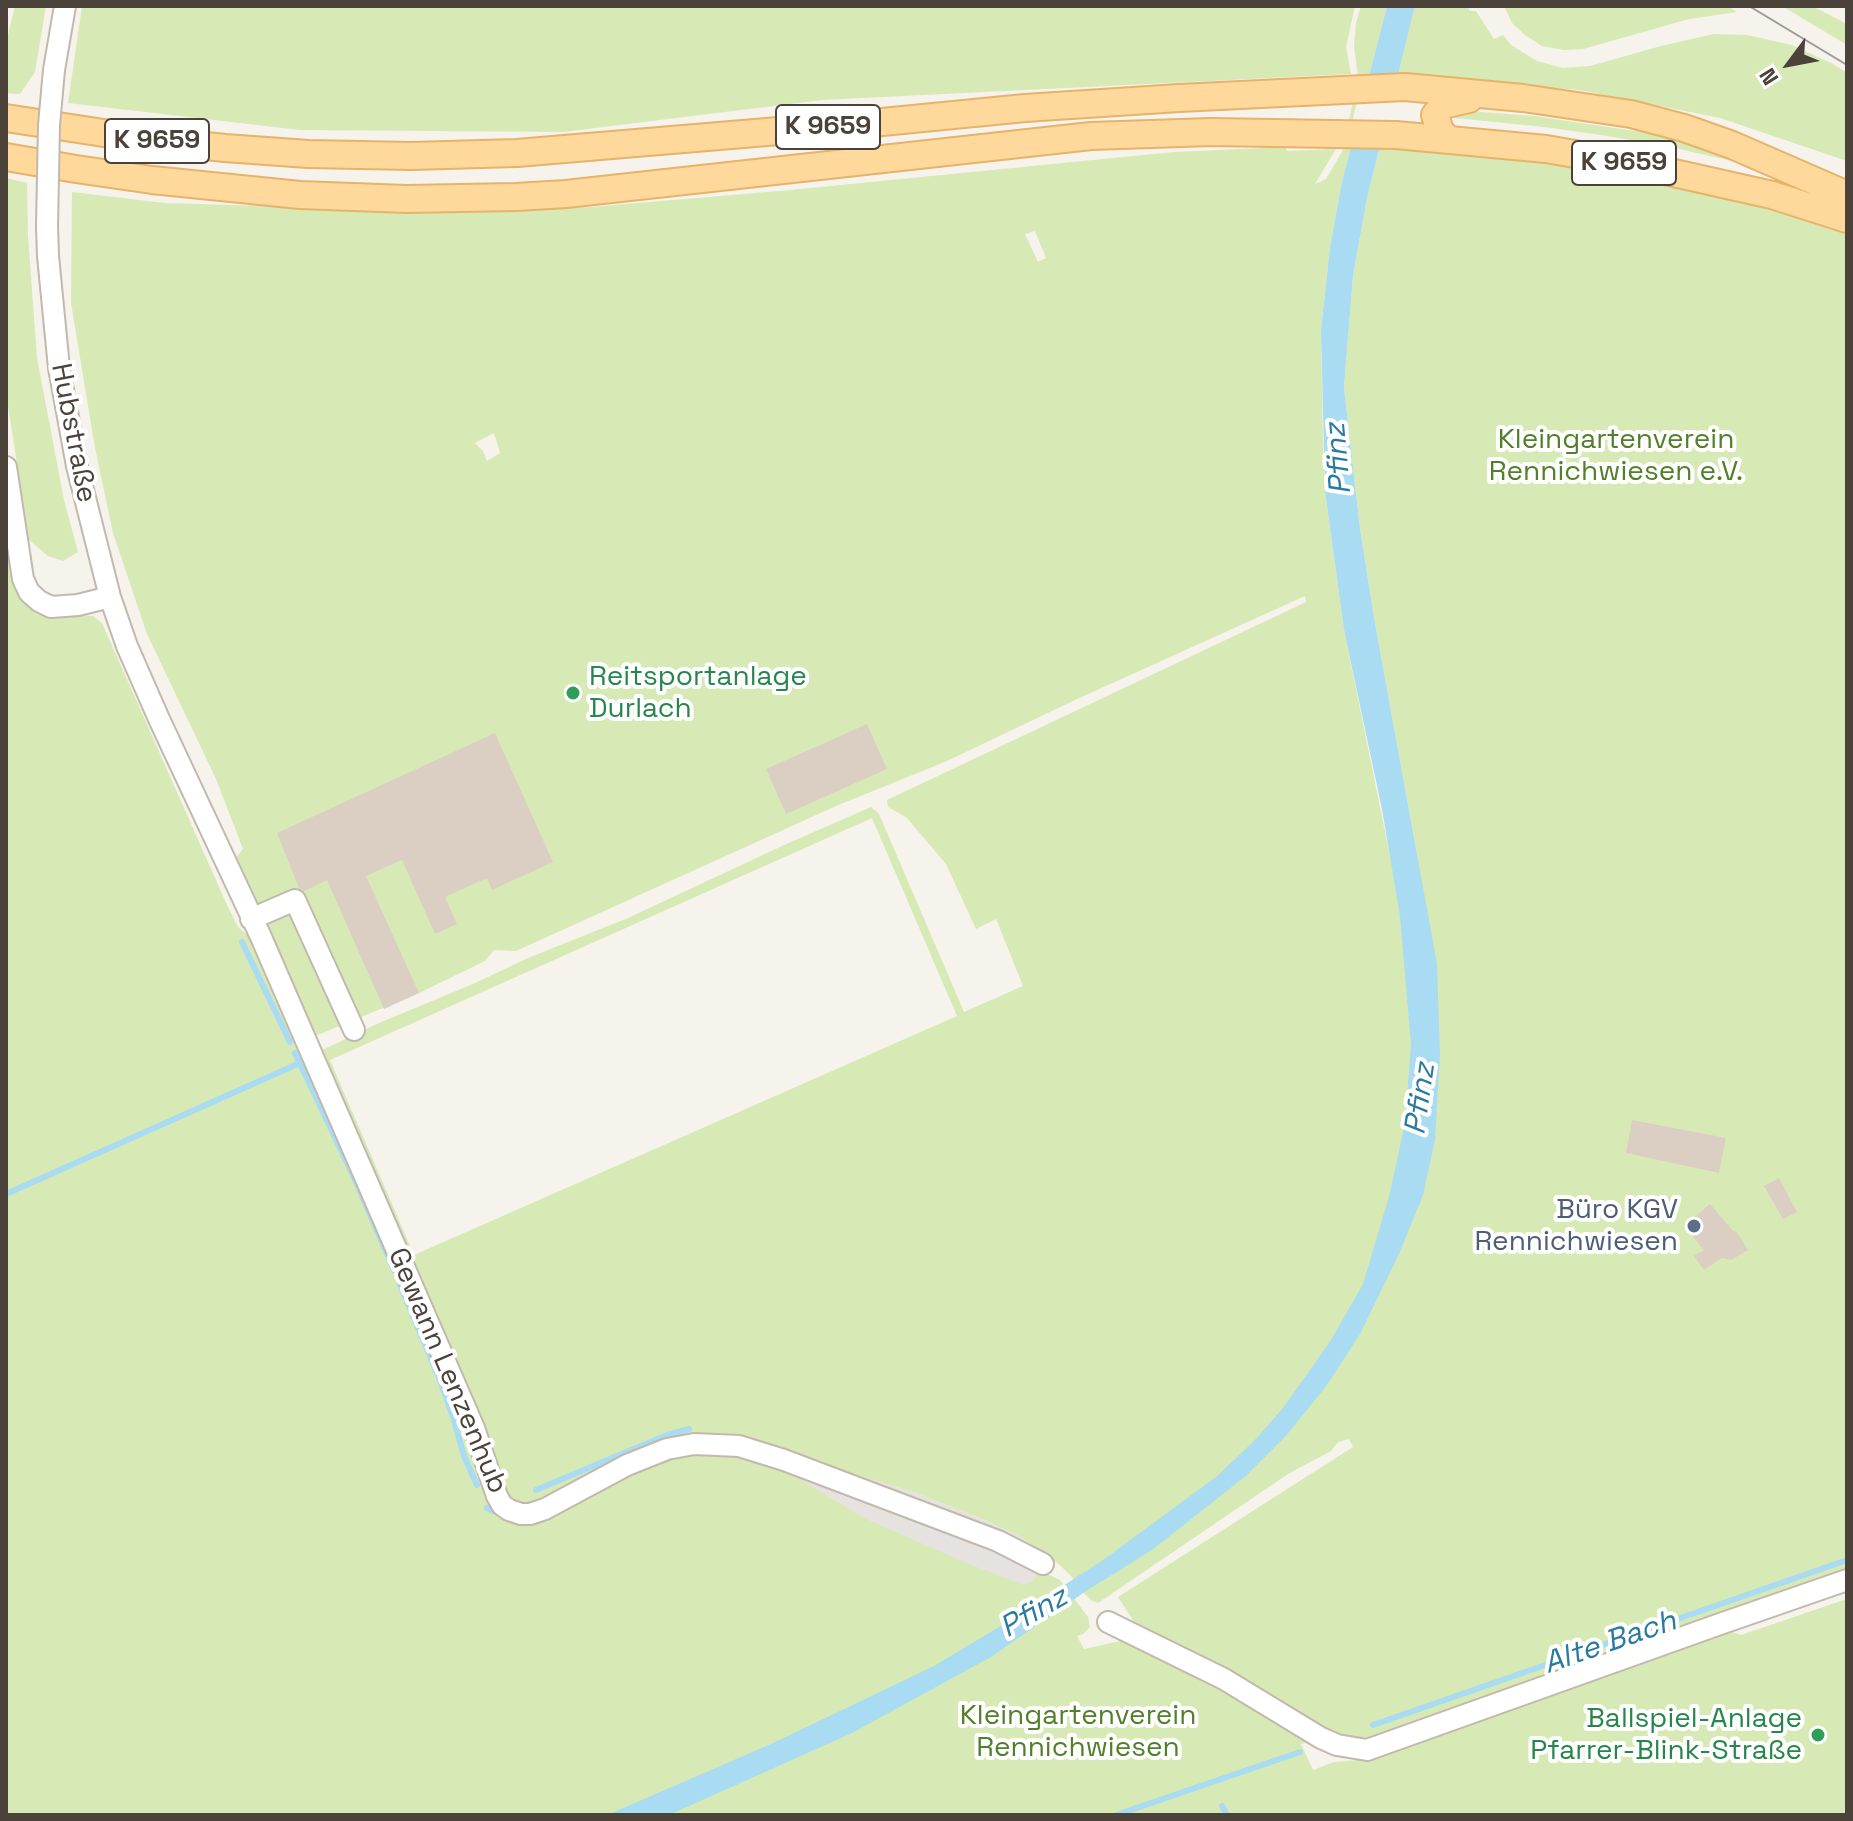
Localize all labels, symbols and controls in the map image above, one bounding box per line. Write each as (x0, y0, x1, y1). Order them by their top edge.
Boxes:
north arrow (1749, 24, 1829, 104)
text: N (1753, 63, 1784, 90)
road number: K 9659 (776, 105, 880, 149)
road number: K 9659 (105, 119, 209, 163)
road number: K 9659 (1572, 141, 1676, 185)
street label: Hubstraße (43, 360, 103, 506)
water label: Pfinz (1318, 422, 1360, 496)
park label: Kleingartenverein Rennichwiesen e.V. (1489, 423, 1743, 489)
place label: Reitsportanlage Durlach (589, 660, 807, 726)
marker: Reitsportanlage Durlach (564, 684, 582, 702)
water label: Pfinz (1398, 1061, 1444, 1137)
place label: Büro KGV Rennichwiesen (1474, 1193, 1678, 1259)
marker: Büro KGV Rennichwiesen (1685, 1217, 1703, 1235)
street label: Gewann Lenzenhub (380, 1243, 514, 1499)
water label: Pfinz (994, 1579, 1074, 1647)
water label: Alte Bach (1539, 1604, 1681, 1682)
park label: Kleingartenverein Rennichwiesen (960, 1699, 1196, 1765)
place label: Ballspiel-Anlage Pfarrer-Blink-Straße (1530, 1702, 1802, 1768)
marker: Ballspiel-Anlage Pfarrer-Blink-Straße (1809, 1726, 1827, 1744)

